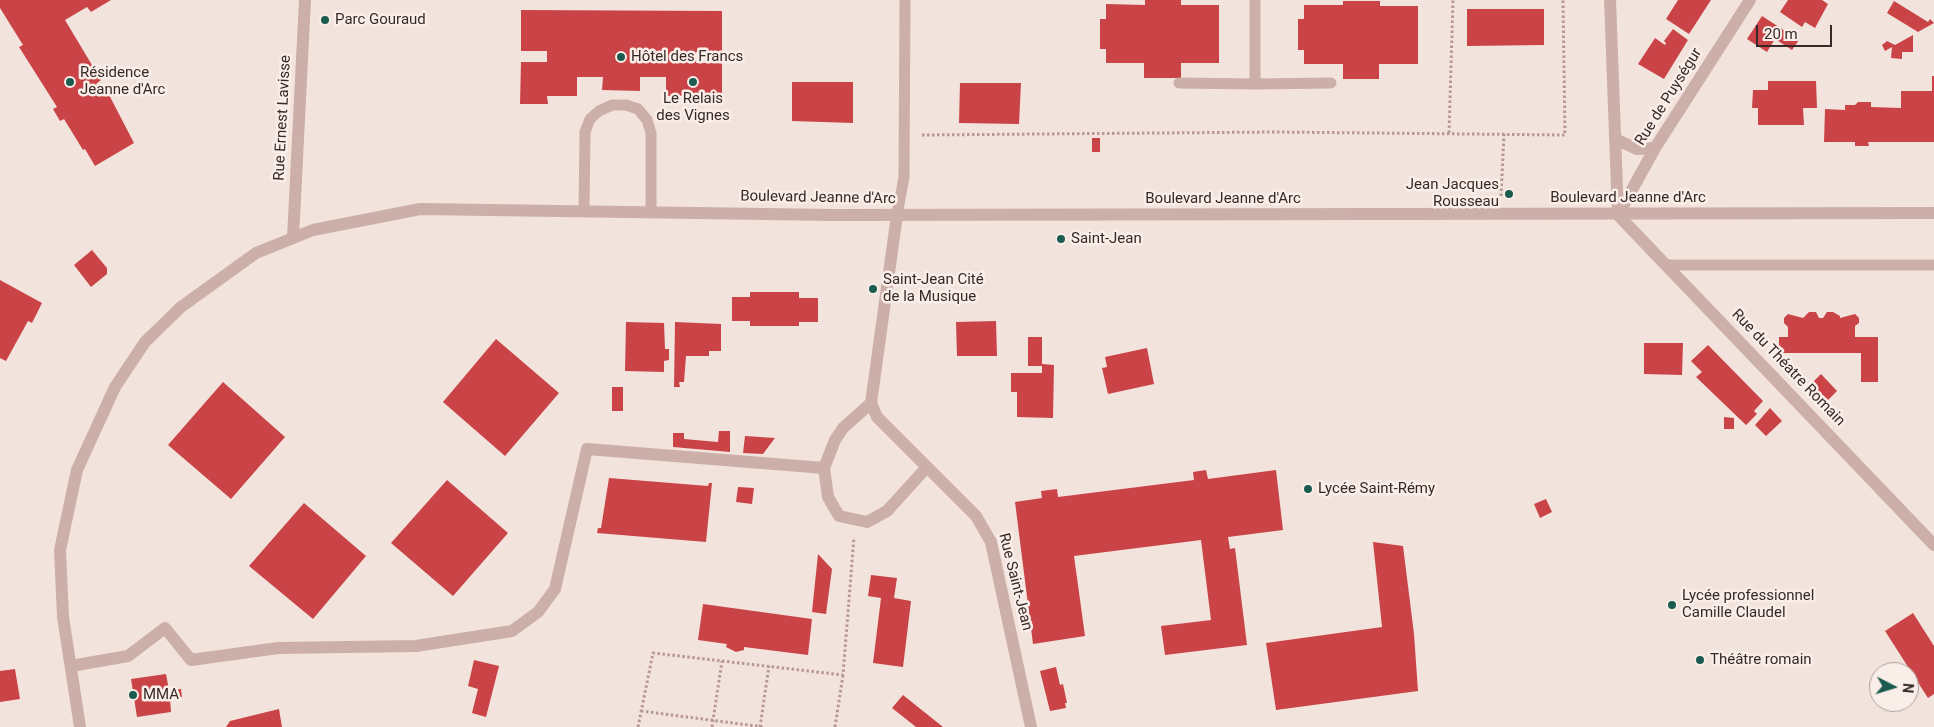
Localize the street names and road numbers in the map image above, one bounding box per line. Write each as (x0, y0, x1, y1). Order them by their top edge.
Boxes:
street label: Rue de Puységur (1632, 45, 1706, 149)
street label: Rue Ernest Lavisse (271, 55, 295, 181)
street label: Boulevard Jeanne d'Arc (740, 188, 896, 208)
street label: Boulevard Jeanne d'Arc (1550, 189, 1706, 207)
street label: Boulevard Jeanne d'Arc (1145, 190, 1301, 208)
street label: Rue du Théatre Romain (1728, 306, 1848, 430)
street label: Rue Saint-Jean (994, 531, 1036, 633)

